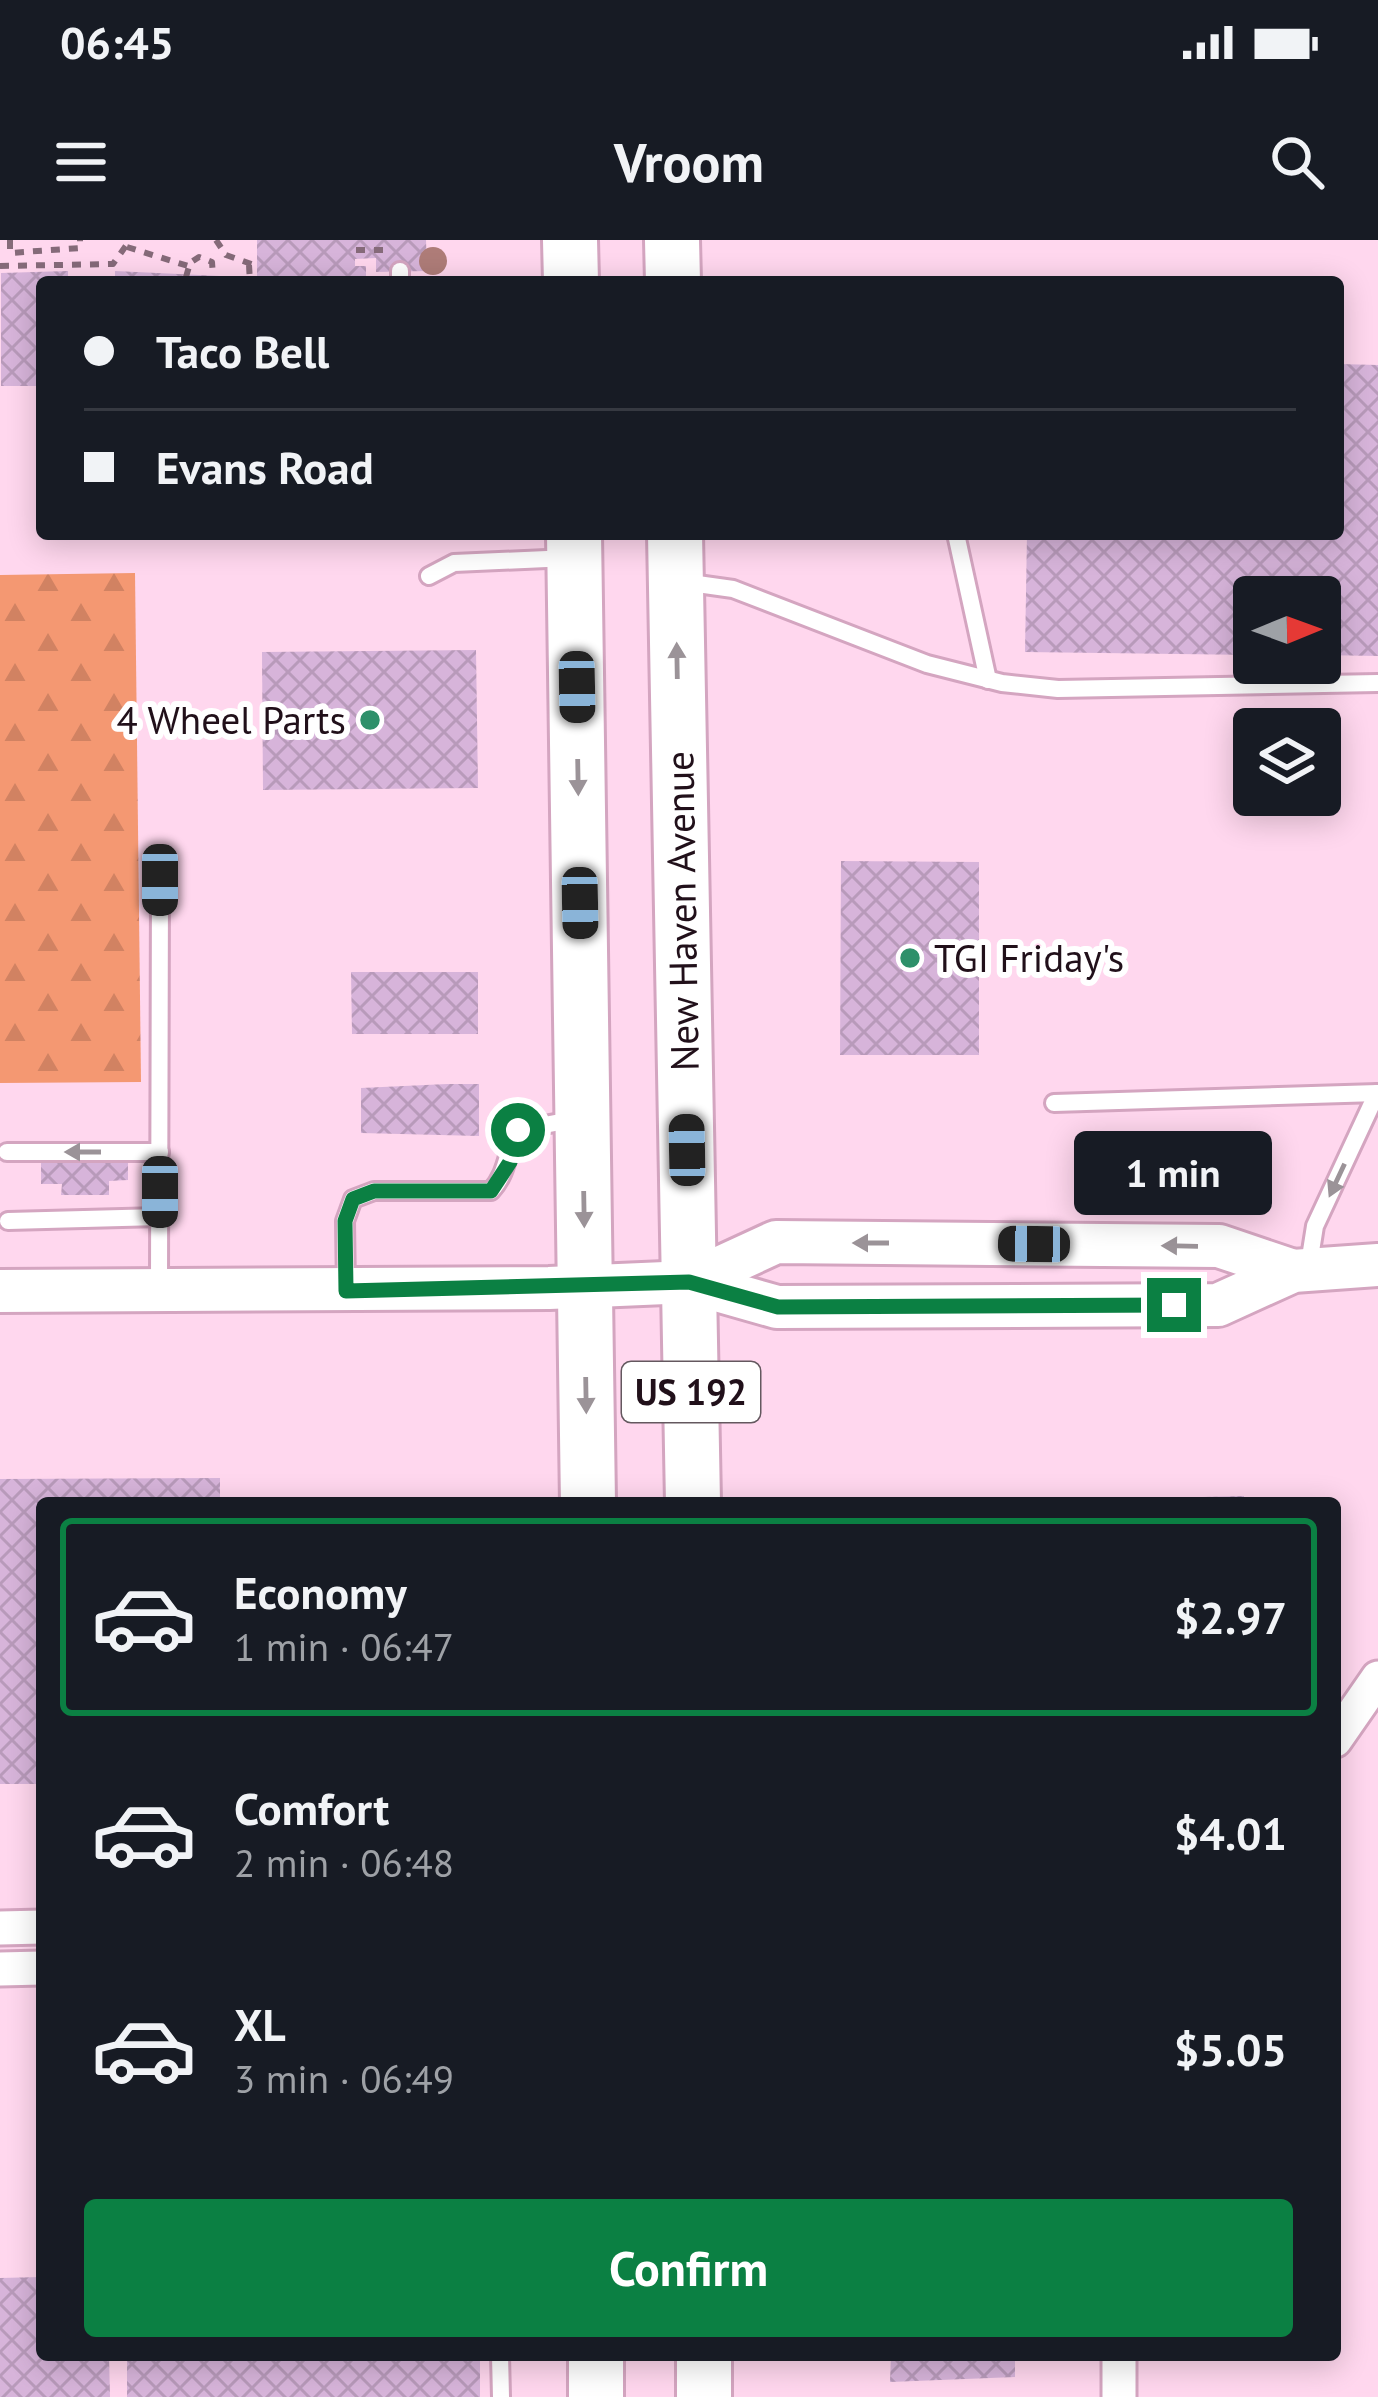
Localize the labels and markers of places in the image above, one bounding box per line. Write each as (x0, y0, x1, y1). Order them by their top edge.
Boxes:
place label: 4 Wheel Parts (117, 694, 346, 745)
marker: 4 Wheel Parts (357, 707, 383, 733)
place label: TGI Friday's (934, 932, 1124, 983)
marker: TGI Friday's (897, 945, 923, 971)

